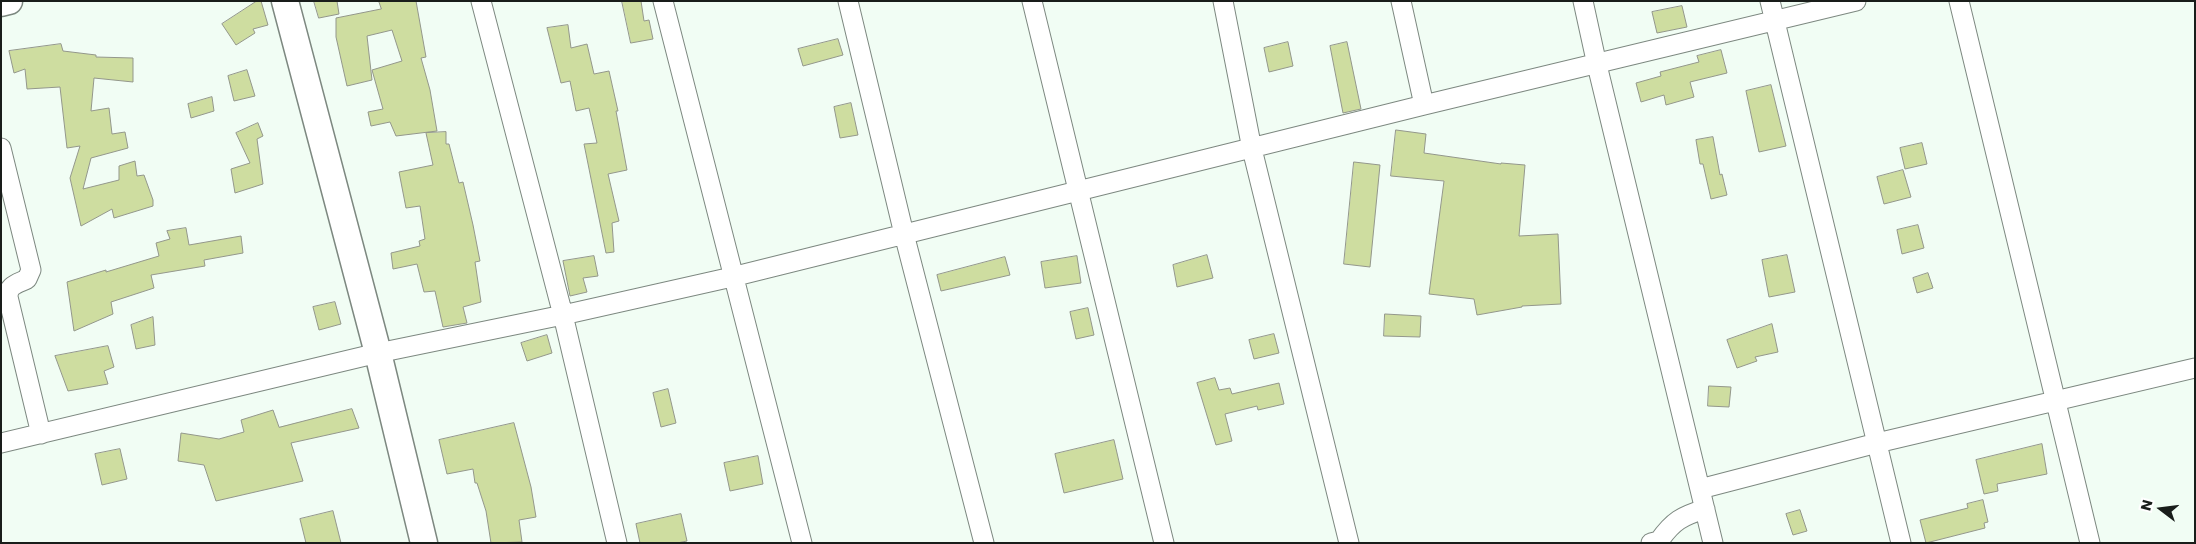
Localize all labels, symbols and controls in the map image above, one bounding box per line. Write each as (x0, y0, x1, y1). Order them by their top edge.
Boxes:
north arrow (2136, 484, 2186, 534)
text: N (2135, 497, 2158, 513)

